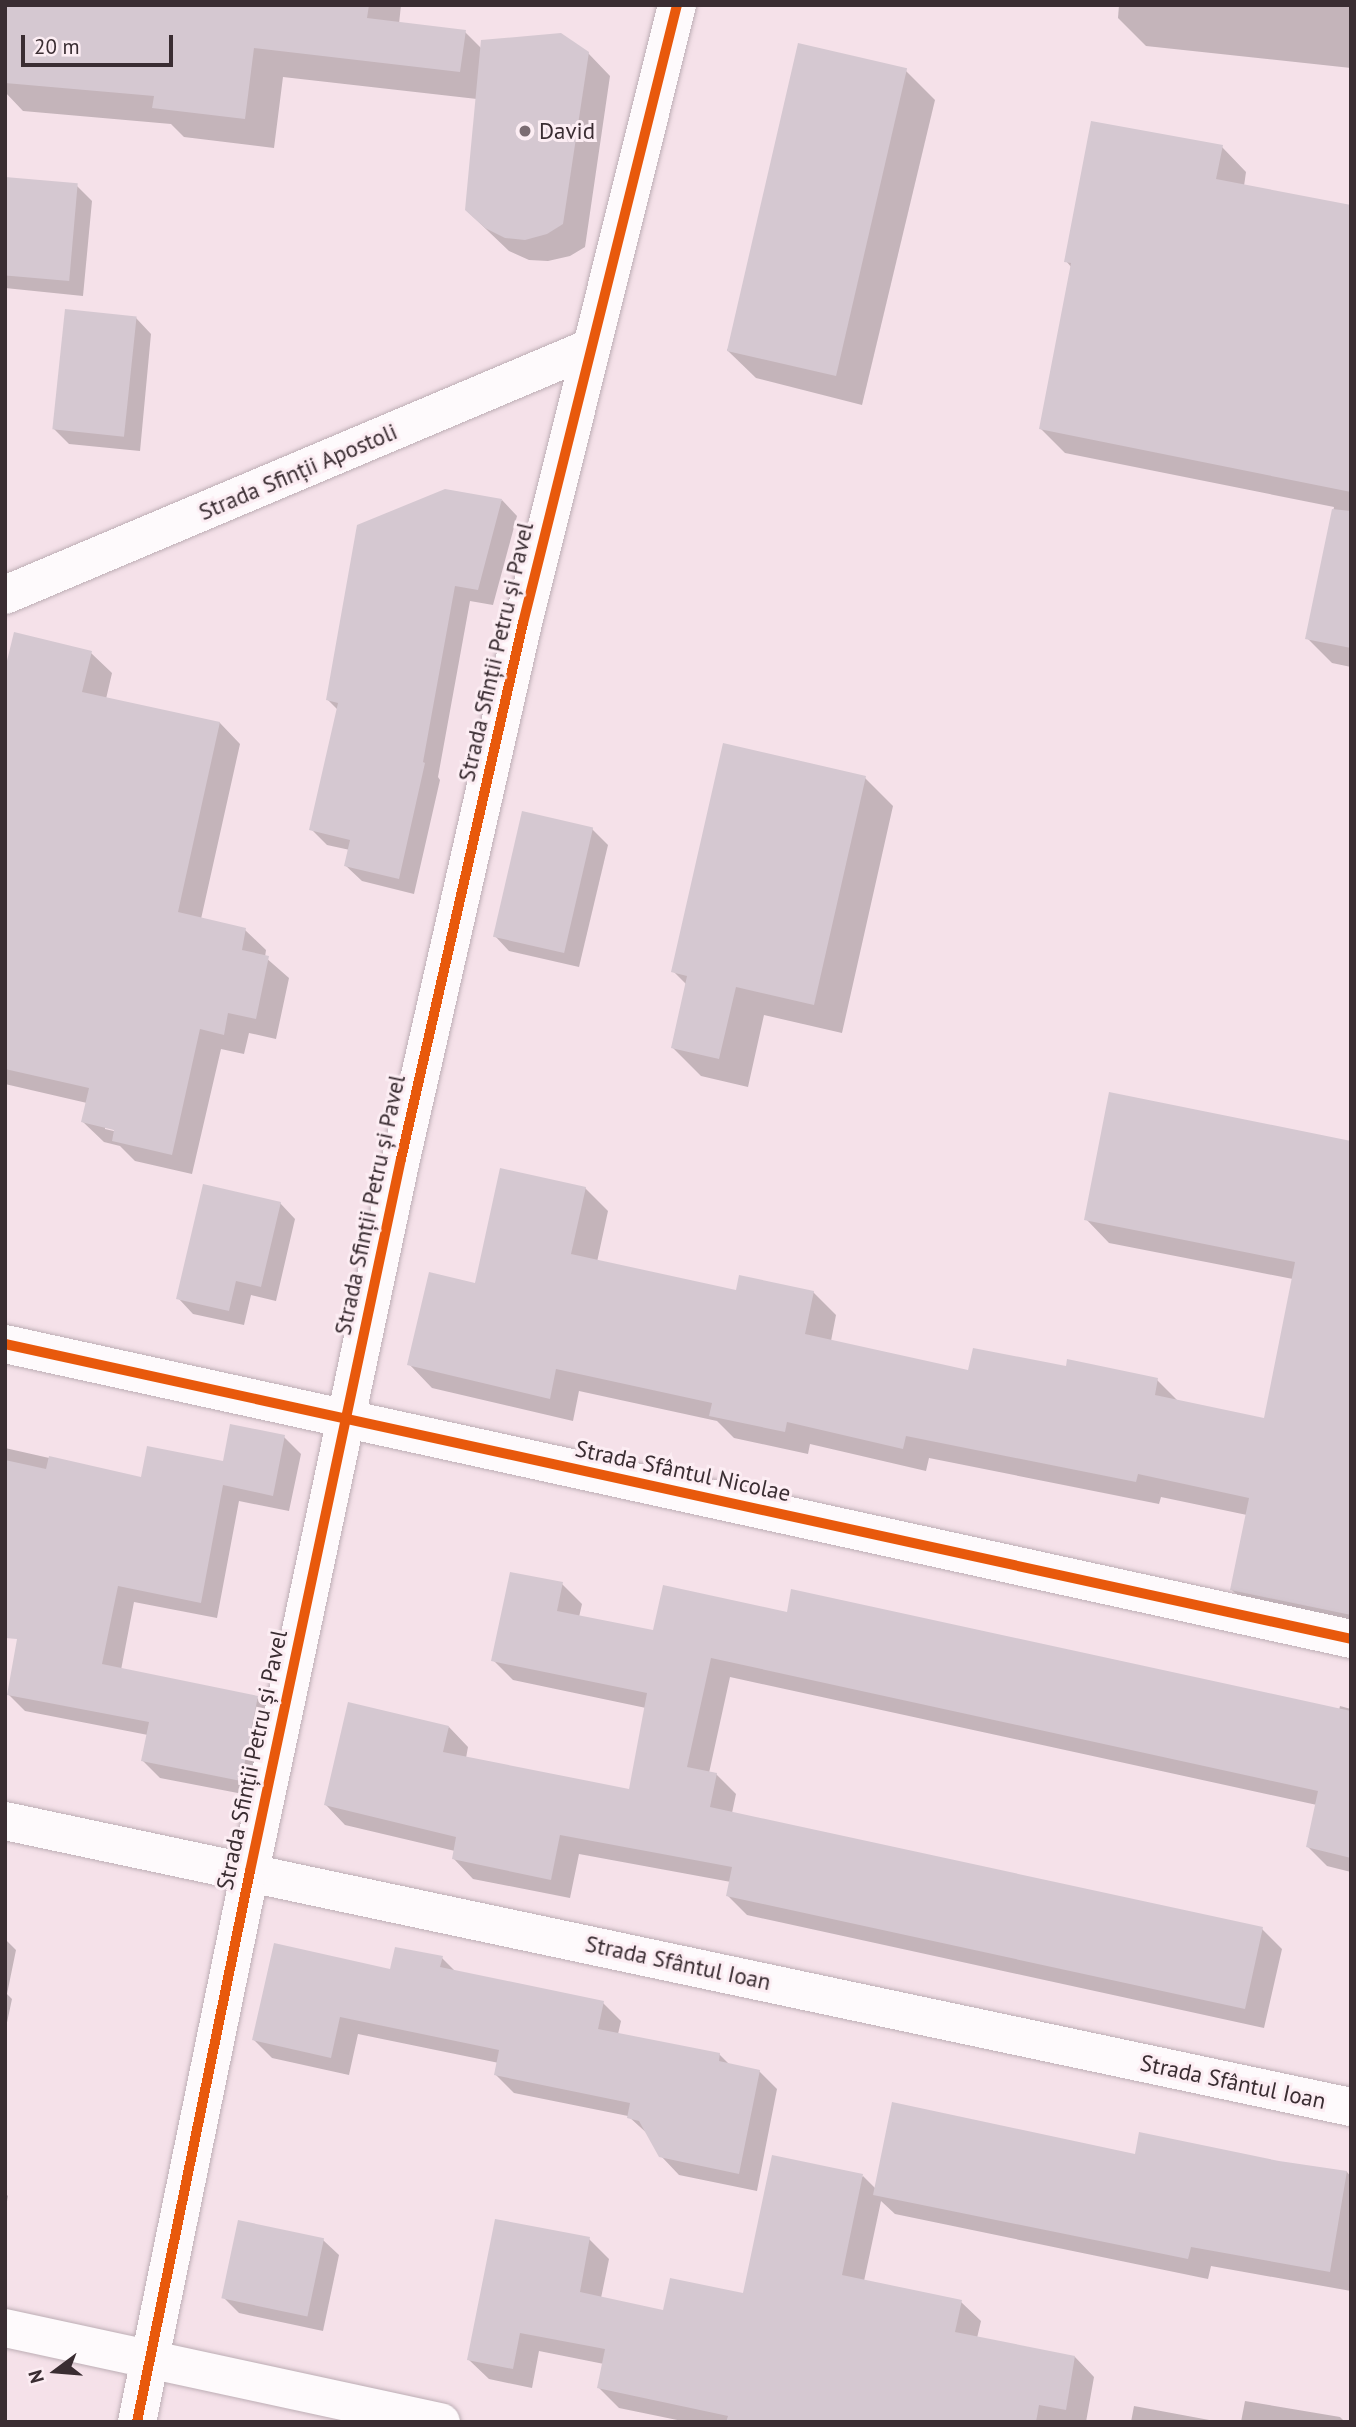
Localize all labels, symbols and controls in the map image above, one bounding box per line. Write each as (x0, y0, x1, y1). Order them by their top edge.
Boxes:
scale bar (24, 21, 177, 65)
text: 20 m (34, 33, 80, 60)
place label: David (539, 117, 595, 145)
marker: David (517, 123, 533, 139)
street label: Strada Sfinții Apostoli (194, 418, 402, 526)
street label: Strada Sfinții Petru și Pavel (453, 520, 539, 784)
street label: Strada Sfinții Petru și Pavel (329, 1072, 411, 1338)
street label: Strada Sfântul Nicolae (573, 1435, 793, 1507)
street label: Strada Sfinții Petru și Pavel (211, 1627, 293, 1893)
street label: Strada Sfântul Ioan (583, 1930, 773, 1996)
street label: Strada Sfântul Ioan (1138, 2049, 1328, 2115)
north arrow (21, 2336, 91, 2406)
text: N (23, 2367, 49, 2386)

